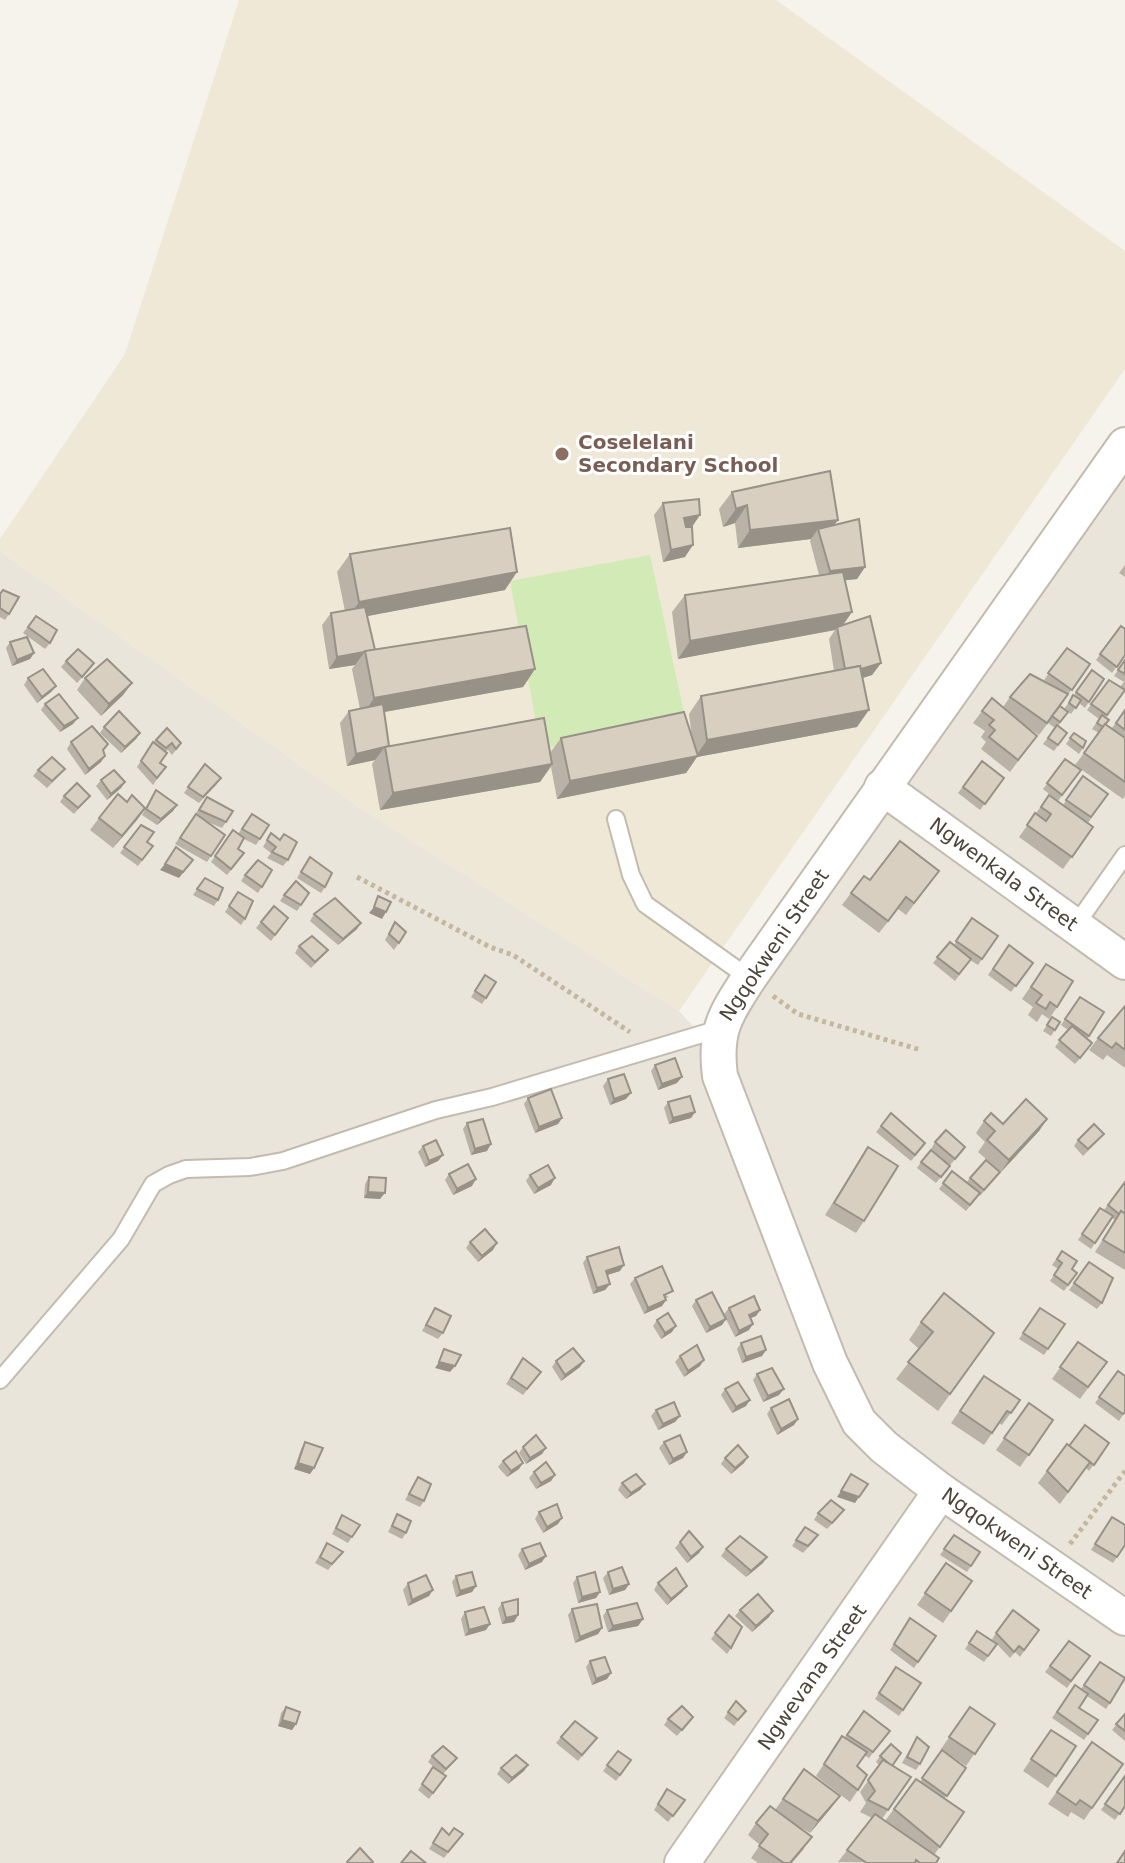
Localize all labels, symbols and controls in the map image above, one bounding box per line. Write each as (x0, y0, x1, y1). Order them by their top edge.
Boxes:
place label: Coselelani Secondary School (578, 430, 778, 477)
marker: Coselelani Secondary School (553, 445, 571, 463)
street label: Ngwenkala Street (925, 812, 1083, 936)
street label: Ngqokweni Street (714, 864, 834, 1026)
street label: Ngqokweni Street (937, 1482, 1097, 1604)
street label: Ngwevana Street (753, 1599, 871, 1755)

